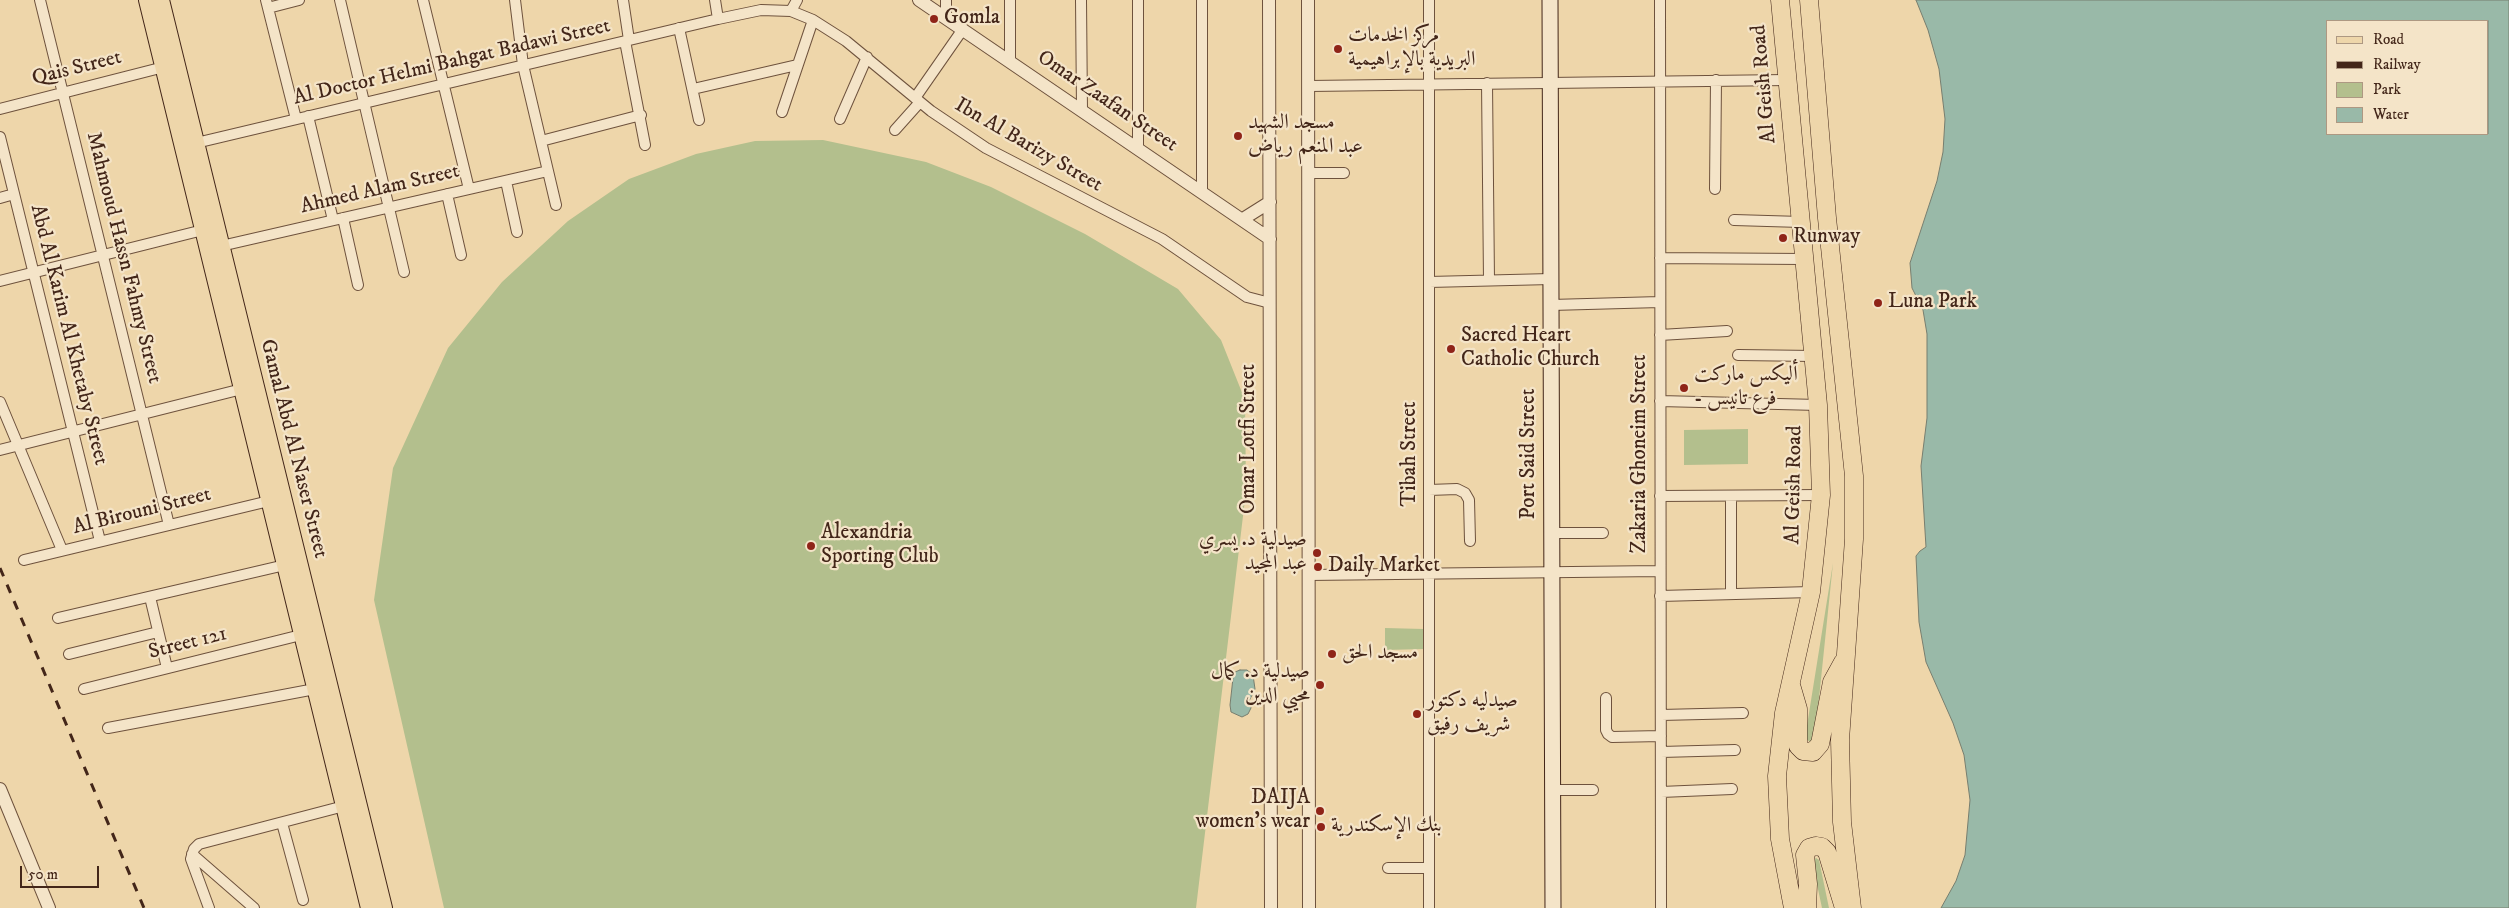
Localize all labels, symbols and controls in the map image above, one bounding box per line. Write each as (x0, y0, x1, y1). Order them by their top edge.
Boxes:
place label: Gomla (944, 6, 1000, 32)
marker: Gomla (928, 13, 940, 25)
street label: Al Doctor Helmi Bahgat Badawi Street (291, 14, 613, 112)
legend (2326, 20, 2489, 135)
place label: مركز الخدمات البريدية بالإبراهيمية (1348, 24, 1476, 74)
street label: Al Geish Road (1747, 24, 1783, 144)
text: Road (2373, 30, 2404, 49)
marker: مركز الخدمات البريدية بالإبراهيمية (1332, 43, 1344, 55)
street label: Qais Street (30, 46, 124, 92)
street label: Omar Zaafan Street (1032, 46, 1182, 158)
text: Railway (2373, 55, 2421, 74)
text: Park (2373, 80, 2401, 99)
street label: Ibn Al Barizy Street (950, 93, 1106, 199)
text: Water (2373, 105, 2409, 124)
place label: مسجد الشهيد عبد المنعم رياض (1248, 111, 1363, 161)
street label: Mahmoud Hassn Fahmy Street (80, 130, 166, 386)
marker: مسجد الشهيد عبد المنعم رياض (1232, 130, 1244, 142)
street label: Ahmed Alam Street (298, 159, 462, 221)
street label: Abd Al Karim Al Khetaby Street (23, 202, 113, 468)
place label: Runway (1793, 225, 1860, 251)
marker: Runway (1777, 232, 1789, 244)
place label: Luna Park (1888, 290, 1977, 316)
marker: Luna Park (1872, 297, 1884, 309)
place label: Sacred Heart Catholic Church (1461, 324, 1600, 374)
street label: Gamal Abd Al Naser Street (254, 337, 332, 561)
marker: Sacred Heart Catholic Church (1445, 343, 1457, 355)
street label: Zakaria Ghoneim Street (1628, 354, 1654, 554)
place label: أليكس ماركت - فرع تانيس (1694, 363, 1798, 413)
street label: Omar Lotfi Street (1237, 364, 1263, 514)
marker: أليكس ماركت - فرع تانيس (1678, 382, 1690, 394)
street label: Port Said Street (1517, 389, 1543, 519)
street label: Tibah Street (1398, 401, 1424, 507)
street label: Al Geish Road (1781, 425, 1809, 545)
street label: Al Birouni Street (70, 483, 214, 541)
place label: Alexandria Sporting Club (821, 521, 939, 571)
place label: صيدلية د. يسري عبد المجيد (1199, 528, 1307, 578)
marker: Alexandria Sporting Club (805, 540, 817, 552)
marker: صيدلية د. يسري عبد المجيد (1311, 547, 1323, 559)
place label: Daily Market (1328, 554, 1440, 580)
marker: Daily Market (1312, 561, 1324, 573)
street label: Street 121 (146, 622, 230, 666)
place label: مسجد الحق (1342, 641, 1418, 667)
marker: مسجد الحق (1326, 648, 1338, 660)
place label: صيدلية د. كمال محيي الدين (1211, 660, 1310, 710)
marker: صيدلية د. كمال محيي الدين (1314, 679, 1326, 691)
place label: صيدليه دكتور شريف رفيق (1427, 689, 1518, 739)
marker: صيدليه دكتور شريف رفيق (1411, 708, 1423, 720)
place label: DAIJA women's wear (1196, 786, 1310, 836)
marker: DAIJA women's wear (1314, 805, 1326, 817)
place label: بنك الإسكندرية (1331, 814, 1442, 840)
marker: بنك الإسكندرية (1315, 821, 1327, 833)
scale bar (22, 856, 101, 888)
text: 50 m (28, 865, 58, 884)

